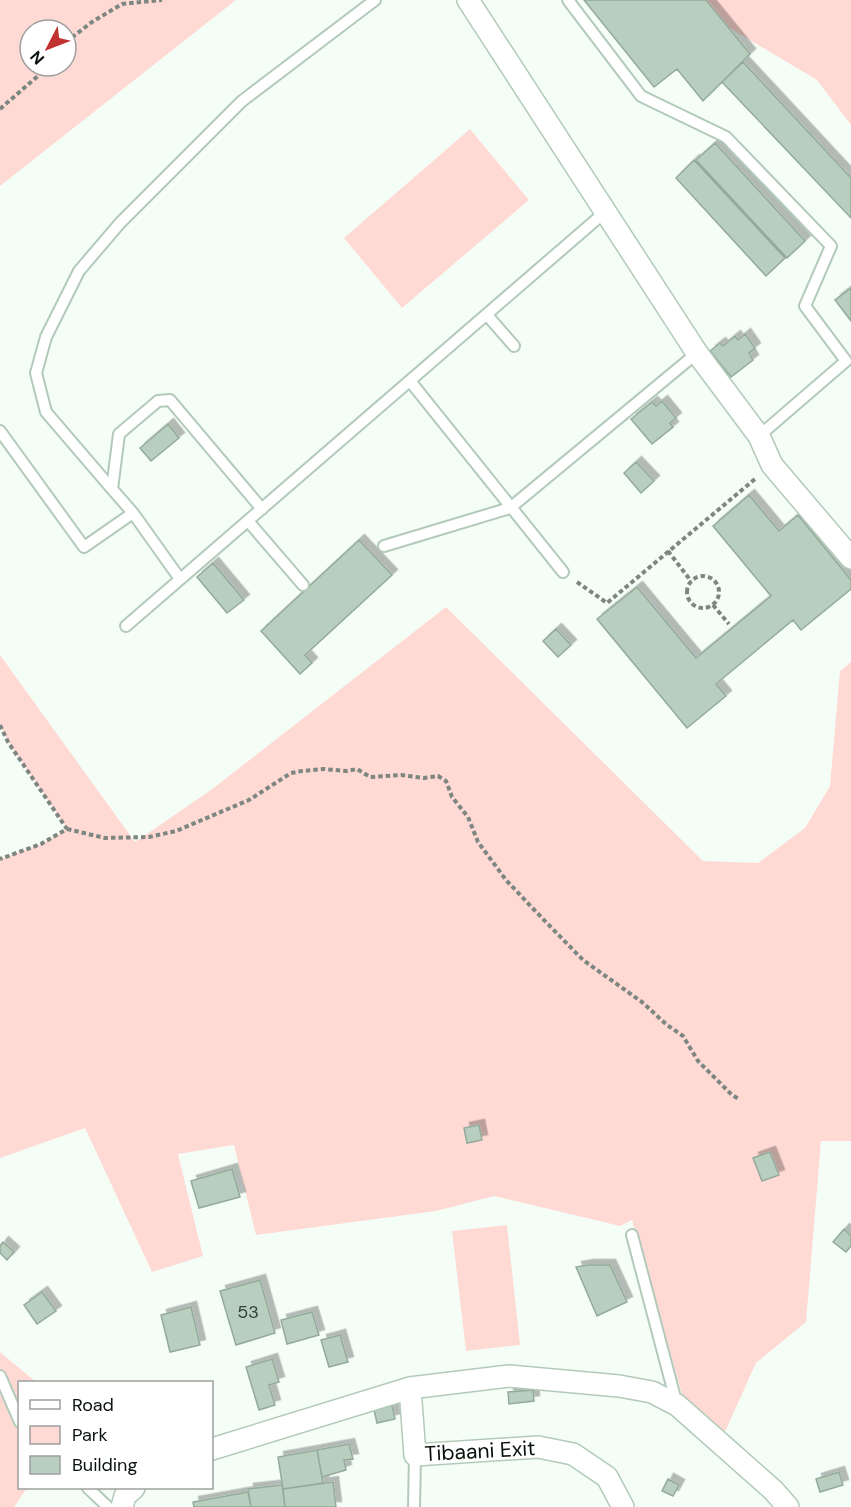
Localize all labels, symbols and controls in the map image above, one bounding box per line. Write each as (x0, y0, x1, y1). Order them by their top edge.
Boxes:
north arrow (18, 18, 78, 78)
text: N (26, 46, 49, 69)
house number: 53 (237, 1300, 259, 1324)
legend (18, 1381, 213, 1489)
text: Road (72, 1393, 114, 1417)
text: Park (72, 1423, 108, 1447)
street label: Tibaani Exit (424, 1434, 536, 1468)
text: Building (72, 1453, 137, 1477)

